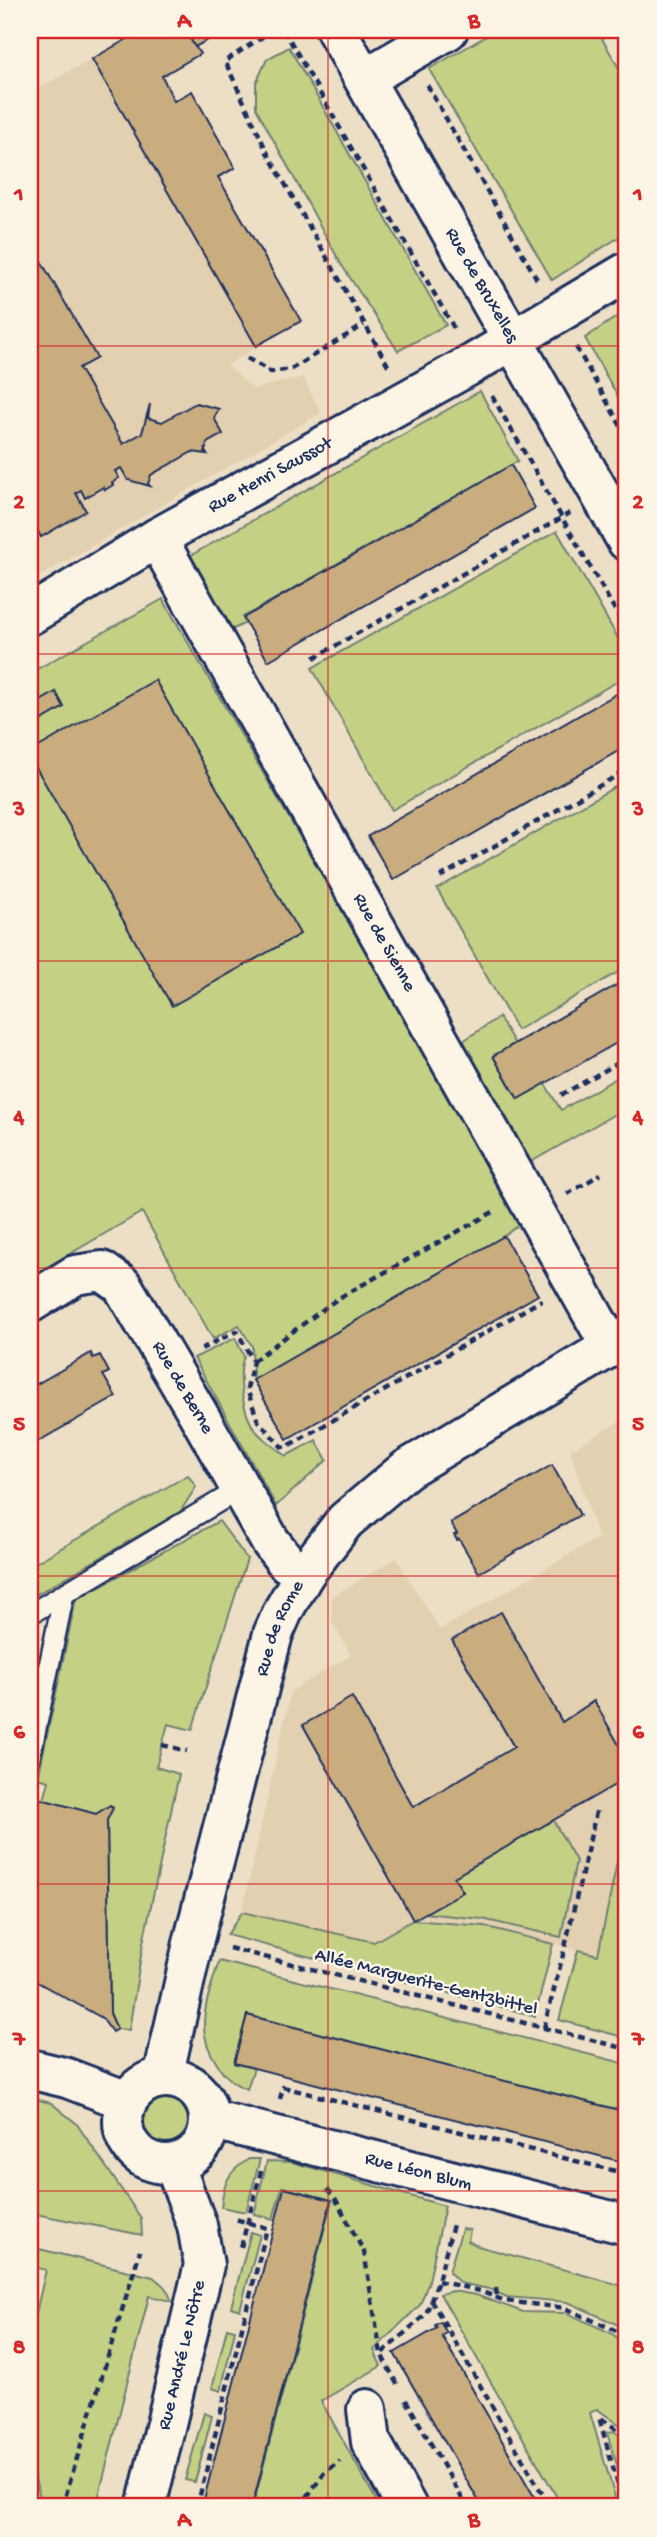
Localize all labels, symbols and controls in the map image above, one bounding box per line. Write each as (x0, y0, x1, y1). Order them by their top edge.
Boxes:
text: A (176, 9, 192, 36)
text: B (467, 9, 481, 36)
text: 1 (13, 182, 24, 209)
text: 1 (632, 182, 643, 209)
street label: Rue de Bruxelles (440, 224, 524, 348)
street label: Rue Henri Saussot (204, 431, 338, 519)
text: 2 (13, 490, 25, 517)
text: 2 (632, 490, 644, 517)
text: 3 (12, 797, 25, 824)
text: 3 (631, 797, 644, 824)
street label: Rue de Sienne (347, 889, 421, 996)
text: 4 (13, 1105, 25, 1132)
text: 4 (632, 1105, 644, 1132)
street label: Rue de Berne (146, 1337, 219, 1438)
text: 5 (13, 1412, 25, 1439)
text: 5 (632, 1412, 644, 1439)
street label: Rue de Rome (251, 1576, 310, 1679)
text: 6 (13, 1720, 26, 1747)
text: 6 (632, 1720, 645, 1747)
street label: Allée Marguerite-Gentzbittel (312, 1944, 540, 2022)
text: 7 (12, 2027, 26, 2054)
text: 7 (631, 2027, 645, 2054)
street label: Rue Léon Blum (362, 2147, 475, 2197)
street label: Rue André Le Nôtre (153, 2278, 211, 2433)
text: 8 (13, 2335, 26, 2362)
text: 8 (632, 2335, 645, 2362)
text: A (176, 2508, 192, 2535)
text: B (467, 2508, 481, 2535)

